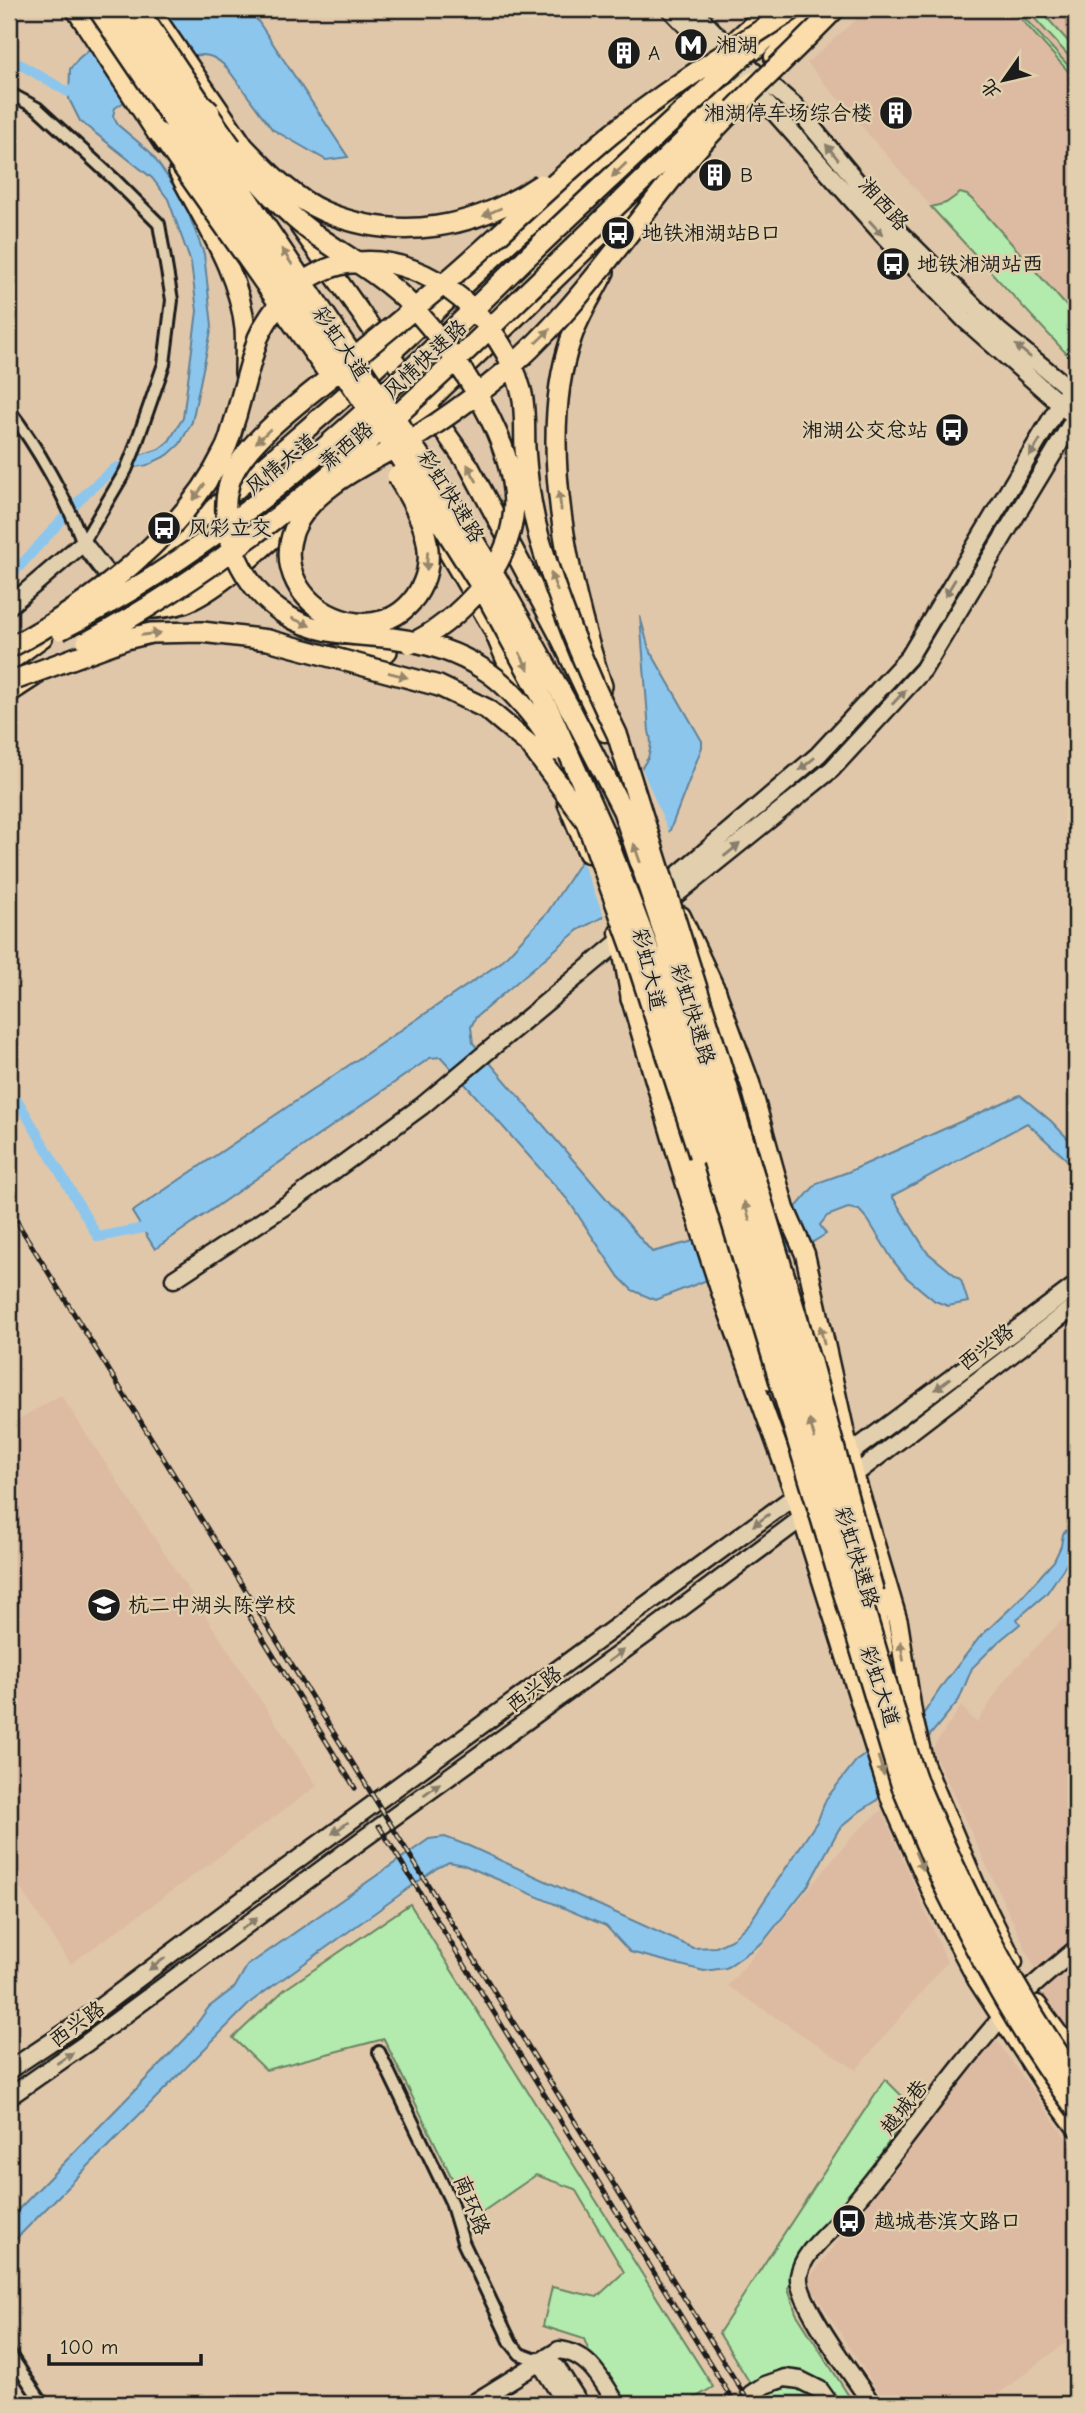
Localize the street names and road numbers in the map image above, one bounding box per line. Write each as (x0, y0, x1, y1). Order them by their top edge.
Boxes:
street label: 湘西路 (854, 173, 914, 235)
street label: 彩虹大道 (308, 301, 374, 385)
street label: 风情快速路 (378, 314, 472, 404)
street label: 萧西路 (314, 417, 378, 475)
street label: 风情大道 (241, 428, 321, 500)
street label: 彩虹快速路 (413, 445, 489, 547)
street label: 彩虹大道 (628, 925, 670, 1013)
street label: 彩虹快速路 (666, 960, 720, 1068)
street label: 西兴路 (954, 1318, 1018, 1376)
street label: 彩虹快速路 (830, 1503, 884, 1611)
street label: 彩虹大道 (856, 1642, 904, 1730)
street label: 西兴路 (501, 1661, 567, 1717)
street label: 西兴路 (44, 1996, 110, 2052)
street label: 越城巷 (875, 2075, 933, 2139)
street label: 南环路 (449, 2171, 495, 2239)

